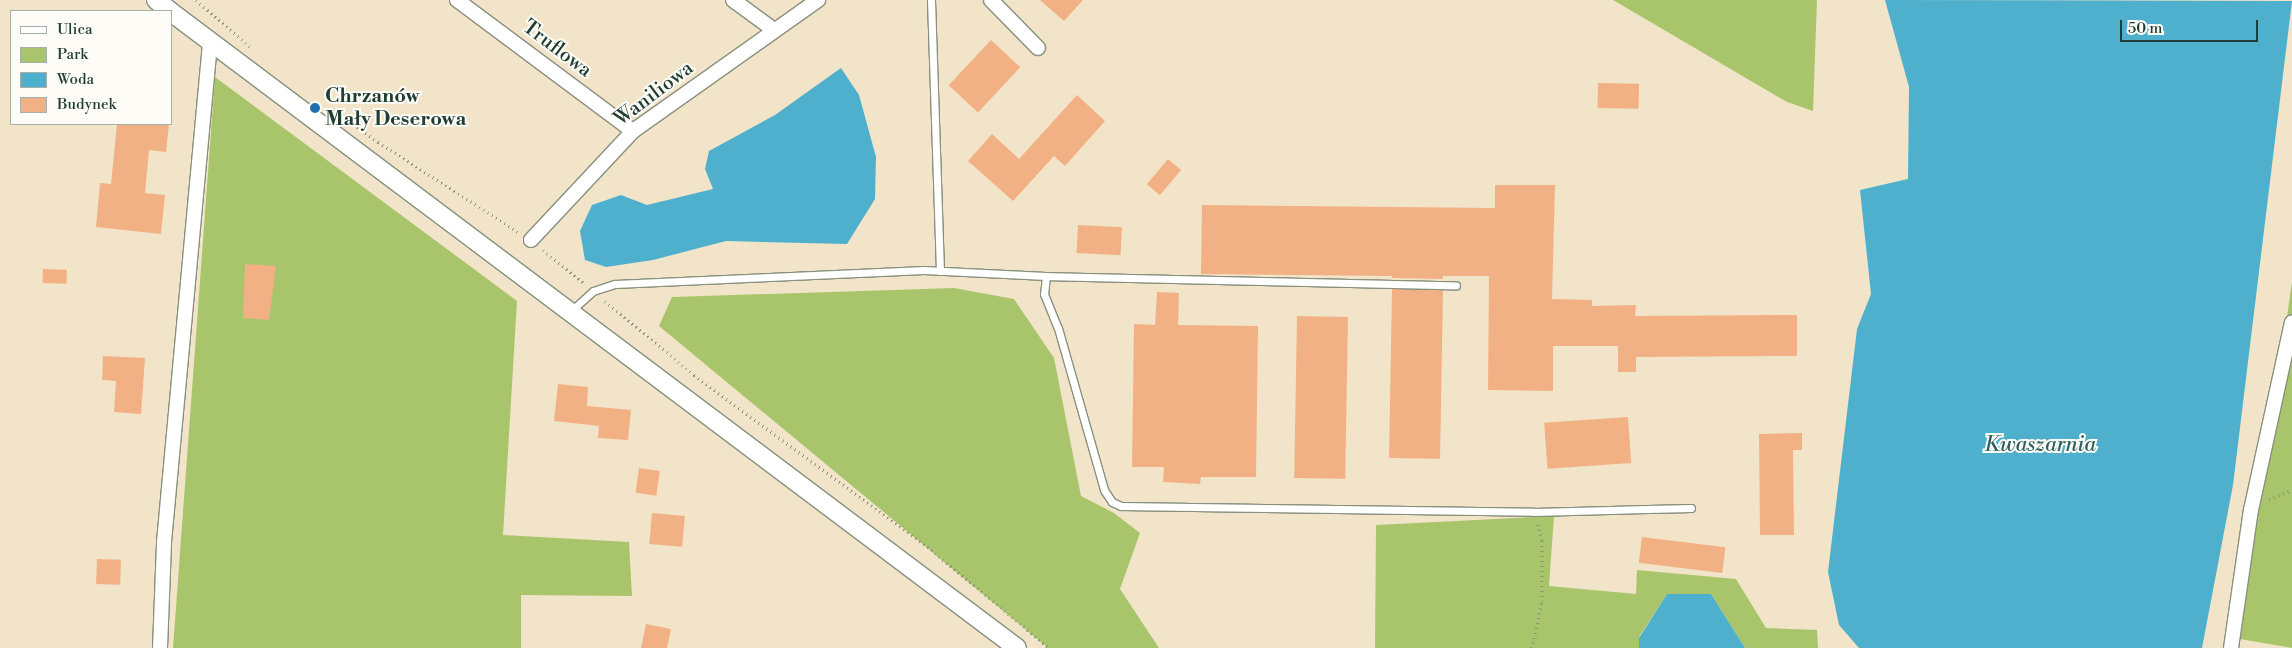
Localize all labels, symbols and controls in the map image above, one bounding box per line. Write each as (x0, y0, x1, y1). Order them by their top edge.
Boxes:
legend (10, 10, 172, 125)
scale bar (2122, 10, 2260, 42)
street label: Truflowa (518, 15, 596, 83)
text: 50 m (2128, 19, 2162, 38)
text: Ulica (57, 20, 93, 39)
text: Park (57, 45, 88, 64)
street label: Waniliowa (610, 56, 698, 132)
text: Woda (57, 70, 94, 89)
place label: Chrzanów Mały Deserowa (325, 84, 466, 131)
text: Budynek (57, 95, 116, 114)
marker: Chrzanów Mały Deserowa (309, 102, 321, 114)
water label: Kwaszarnia (1984, 432, 2096, 458)

